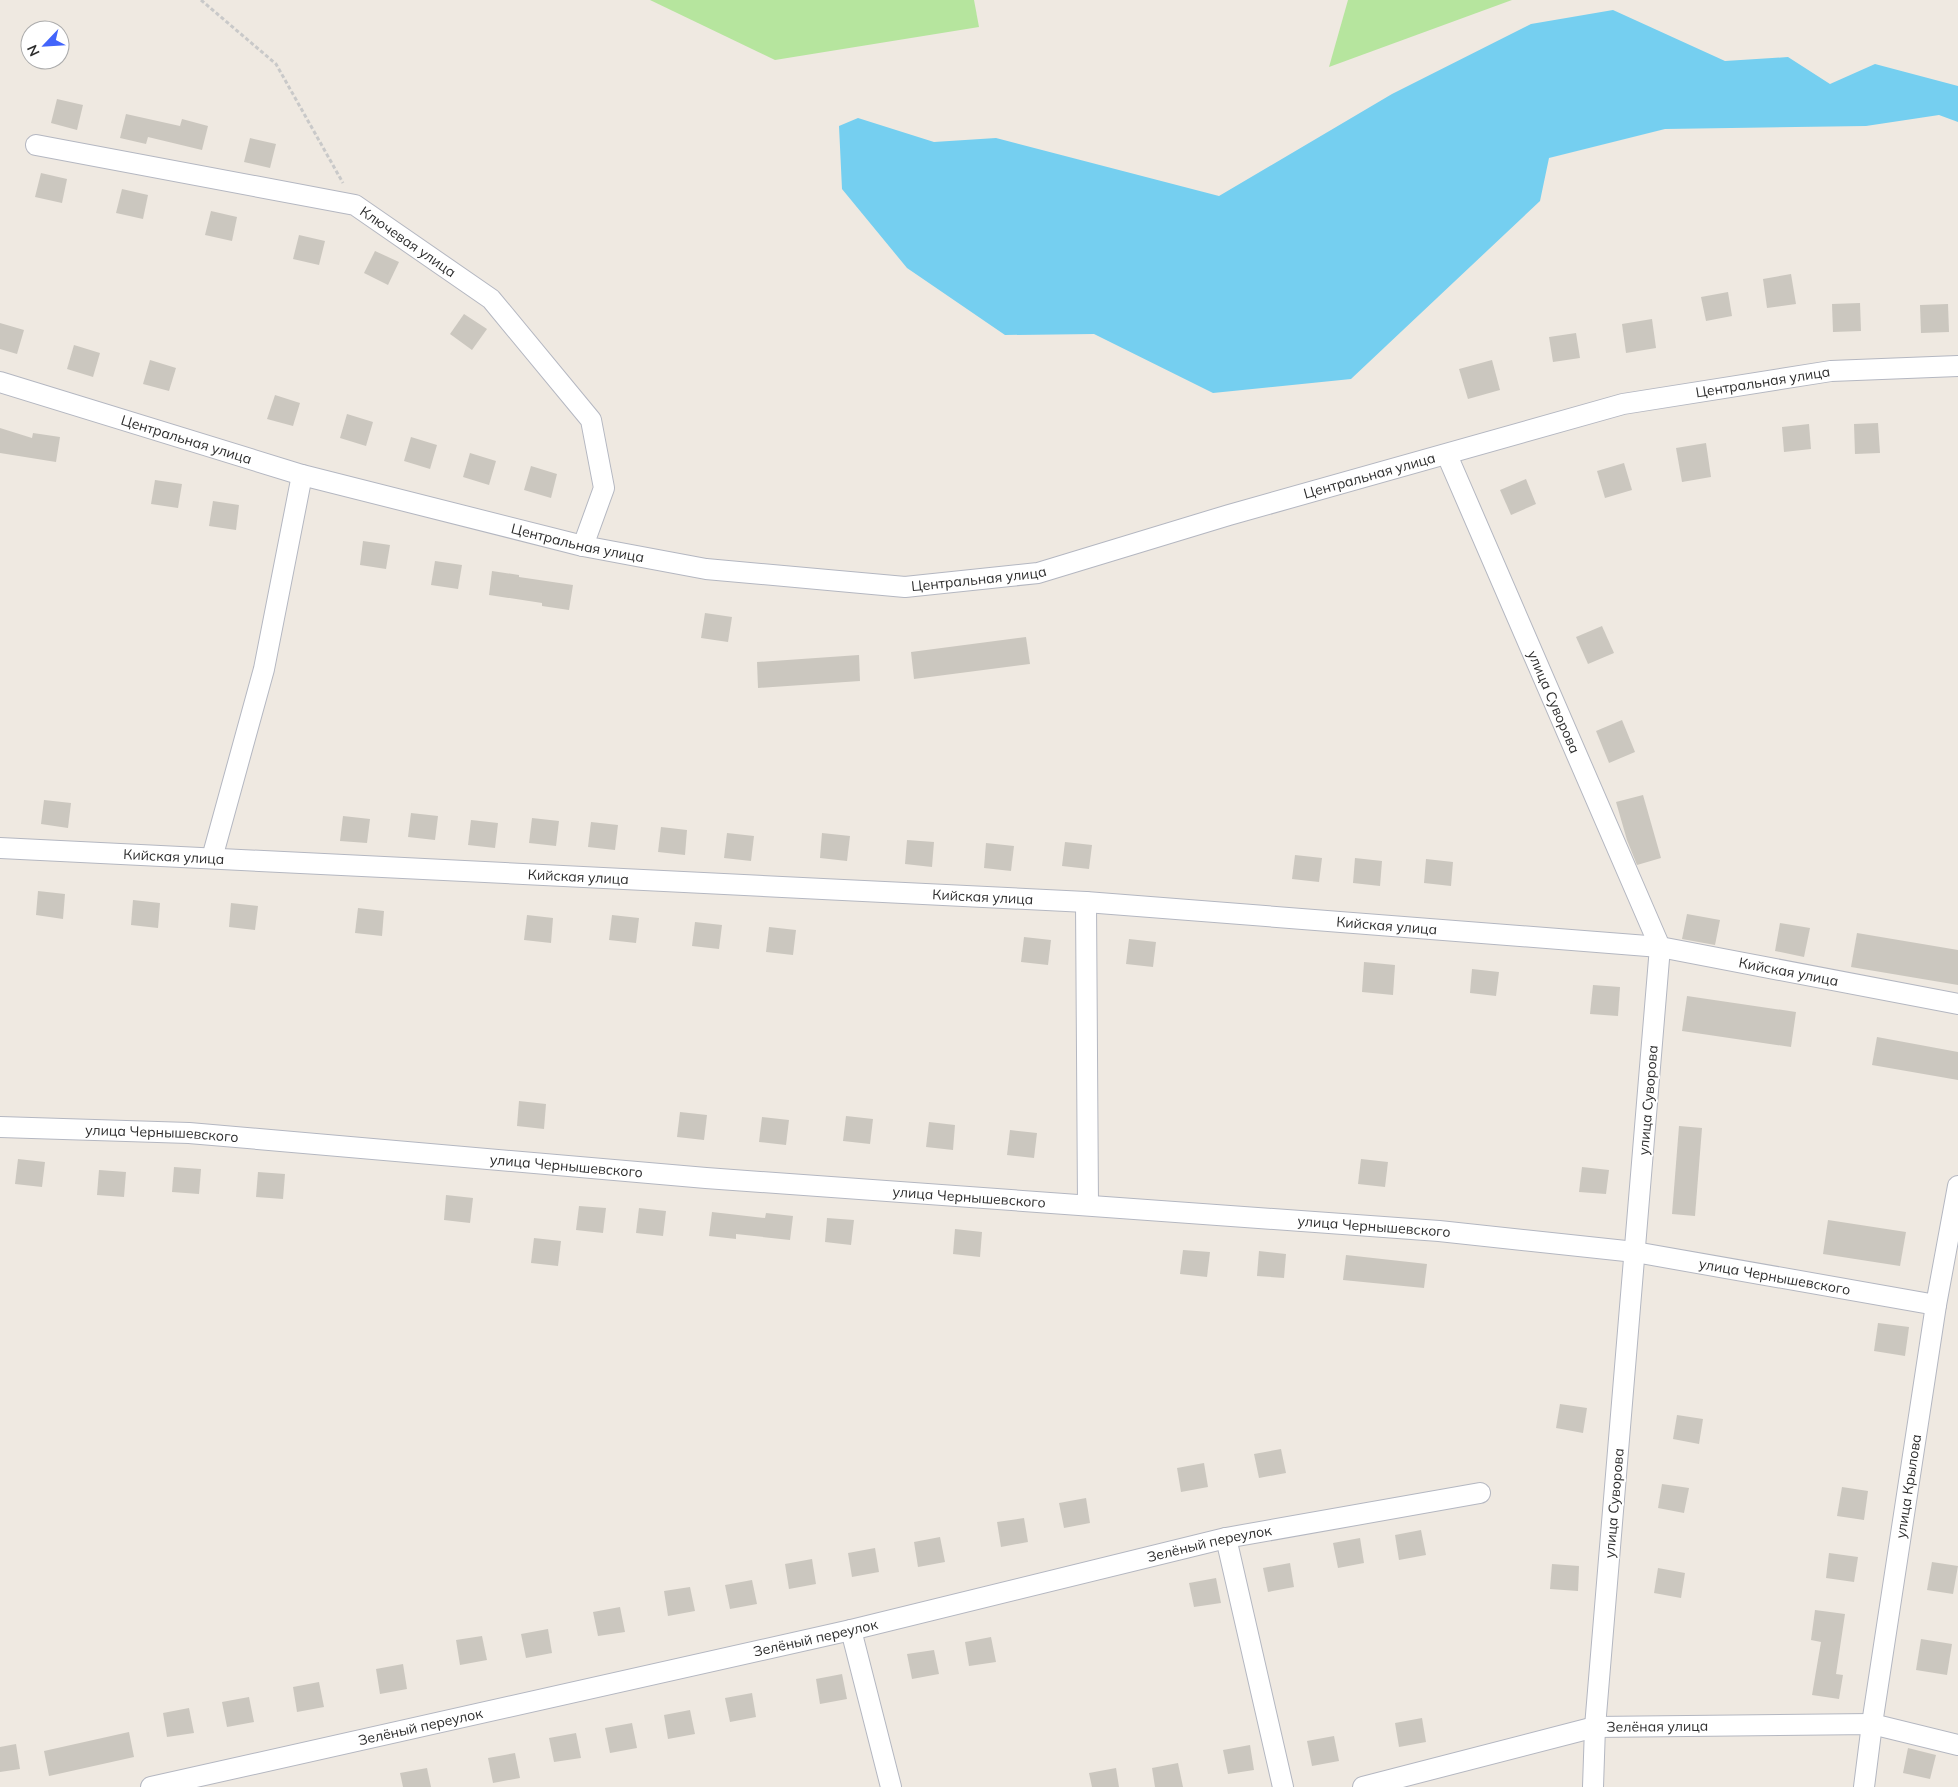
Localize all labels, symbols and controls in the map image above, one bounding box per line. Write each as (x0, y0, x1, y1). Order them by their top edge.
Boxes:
north arrow (20, 20, 70, 70)
text: N (23, 42, 44, 59)
street label: Ключевая улица (357, 202, 459, 281)
street label: Центральная улица (1694, 362, 1831, 401)
street label: Центральная улица (119, 411, 254, 468)
street label: Центральная улица (1302, 448, 1437, 503)
street label: Центральная улица (509, 519, 646, 566)
street label: Центральная улица (910, 562, 1049, 595)
street label: улица Суворова (1524, 648, 1584, 756)
street label: Кийская улица (123, 845, 225, 868)
street label: Кийская улица (527, 865, 629, 888)
street label: Кийская улица (932, 885, 1034, 908)
street label: Кийская улица (1336, 913, 1438, 939)
street label: Кийская улица (1737, 953, 1840, 990)
street label: улица Суворова (1634, 1044, 1662, 1156)
street label: улица Чернышевского (85, 1121, 239, 1146)
street label: улица Чернышевского (489, 1150, 644, 1181)
street label: улица Чернышевского (892, 1183, 1046, 1212)
street label: улица Чернышевского (1297, 1212, 1452, 1241)
street label: улица Чернышевского (1698, 1254, 1852, 1299)
street label: улица Крылова (1891, 1433, 1925, 1540)
street label: улица Суворова (1600, 1447, 1628, 1559)
street label: Зелёный переулок (1145, 1521, 1273, 1566)
street label: Зелёный переулок (752, 1615, 880, 1661)
street label: Зелёный переулок (356, 1704, 485, 1749)
street label: Зелёная улица (1606, 1717, 1708, 1736)

